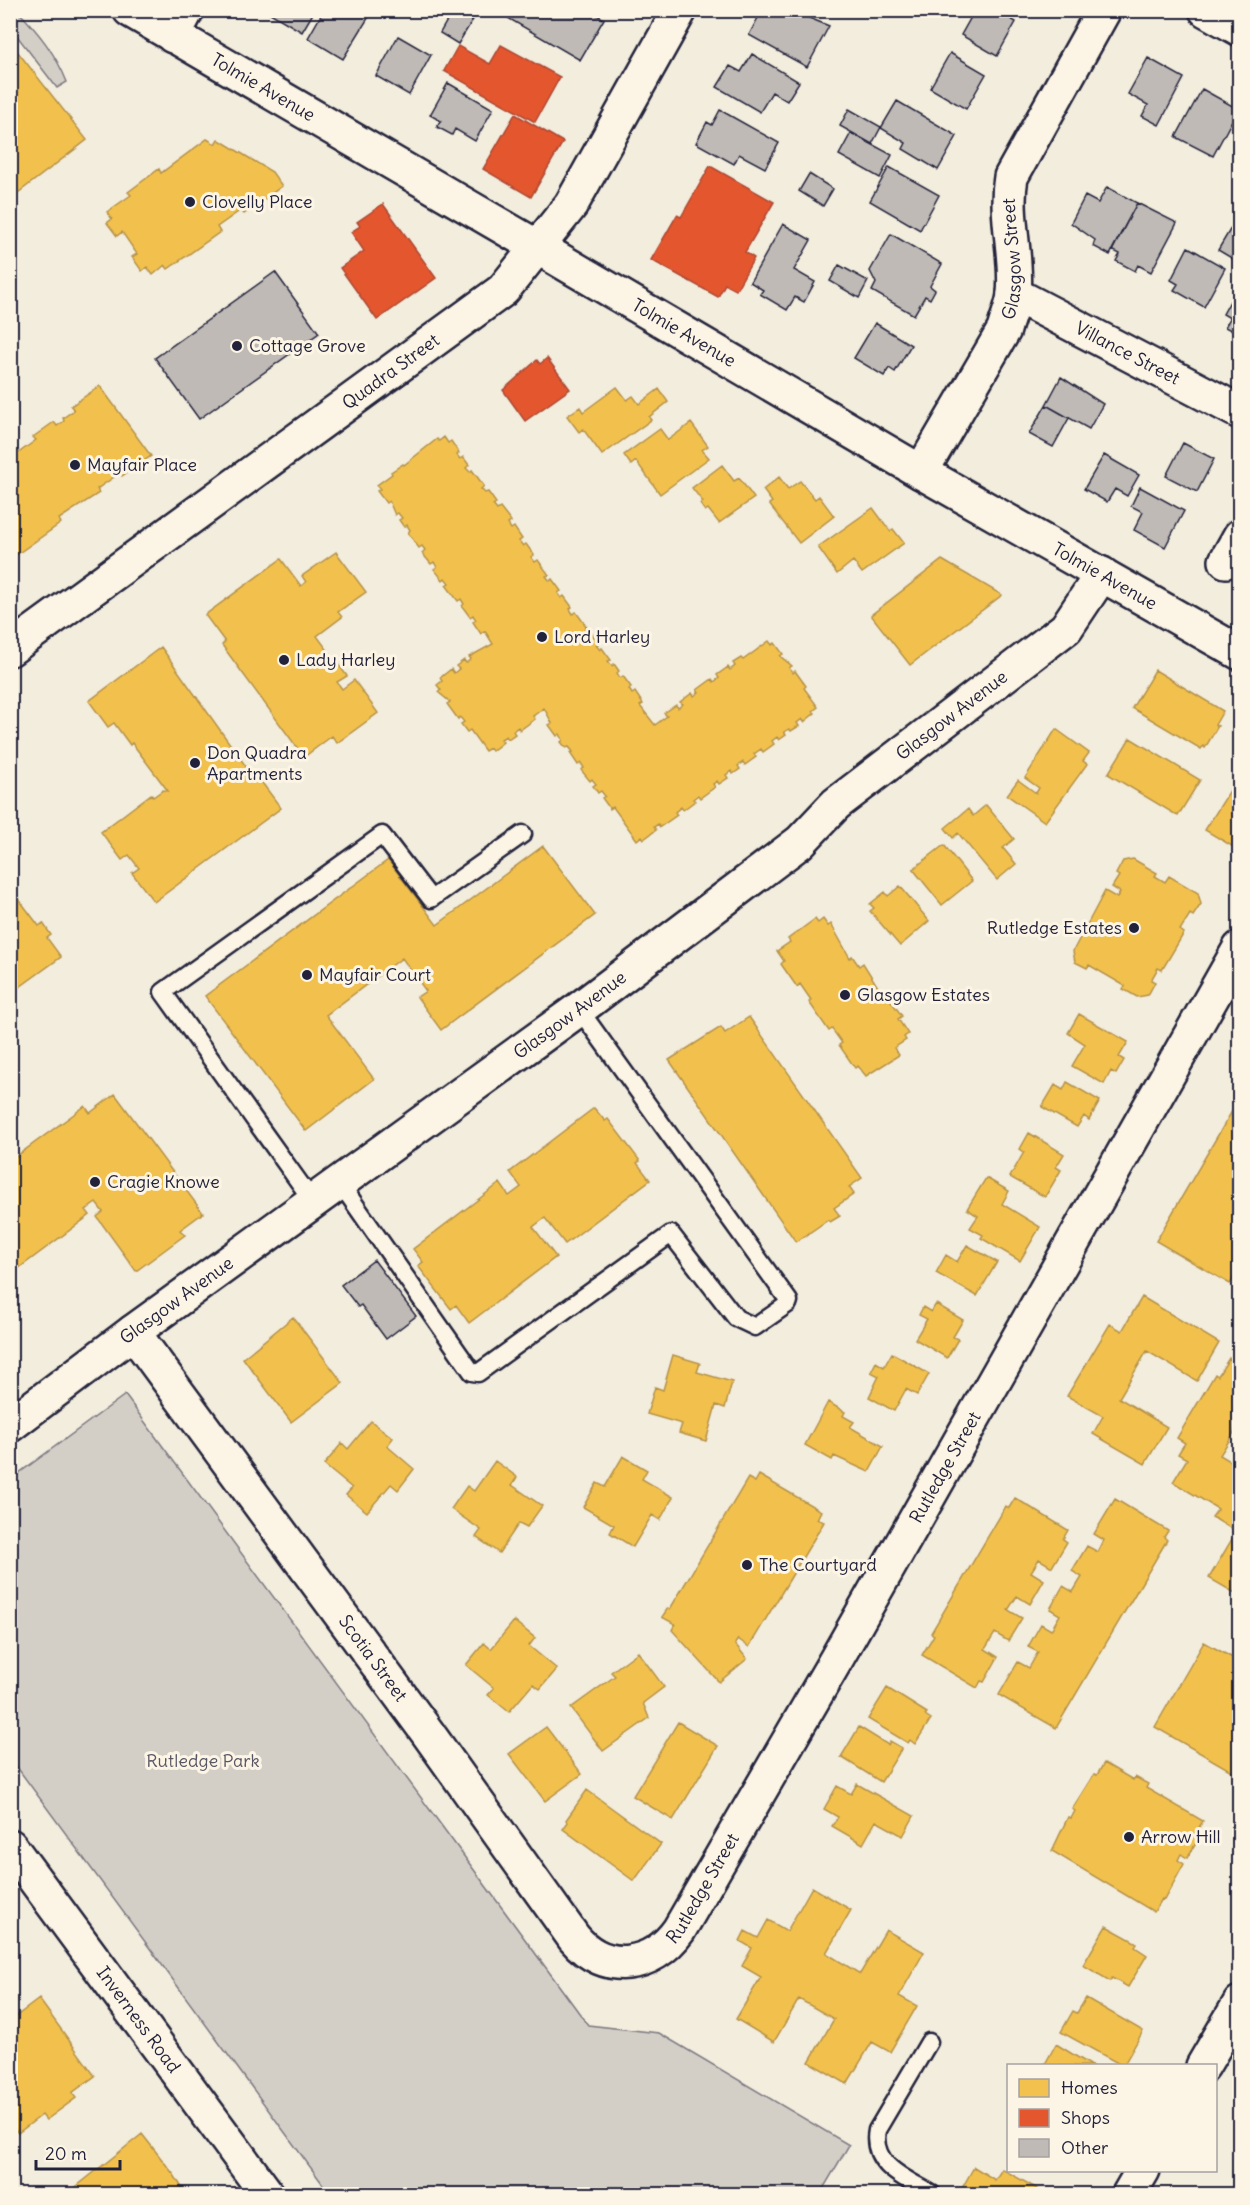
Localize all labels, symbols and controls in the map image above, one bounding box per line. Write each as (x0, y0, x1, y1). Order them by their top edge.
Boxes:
street label: Tolmie Avenue (207, 48, 320, 126)
place label: Clovelly Place (202, 190, 313, 213)
marker: Clovelly Place (183, 195, 197, 209)
street label: Glasgow Street (996, 198, 1026, 323)
street label: Tolmie Avenue (628, 293, 740, 372)
street label: Villance Street (1071, 316, 1184, 390)
street label: Quadra Street (337, 328, 444, 414)
place label: Cottage Grove (249, 334, 366, 357)
marker: Cottage Grove (230, 339, 244, 353)
place label: Mayfair Place (87, 453, 197, 476)
marker: Mayfair Place (68, 458, 82, 472)
street label: Tolmie Avenue (1049, 537, 1161, 615)
place label: Lord Harley (554, 625, 650, 648)
marker: Lord Harley (535, 630, 549, 644)
place label: Lady Harley (296, 648, 395, 671)
marker: Lady Harley (277, 653, 291, 667)
street label: Glasgow Avenue (891, 665, 1012, 765)
place label: Don Quadra Apartments (207, 741, 307, 785)
marker: Don Quadra Apartments (188, 756, 202, 770)
place label: Rutledge Estates (987, 916, 1122, 939)
marker: Rutledge Estates (1127, 921, 1141, 935)
place label: Mayfair Court (319, 963, 431, 986)
street label: Glasgow Avenue (509, 965, 631, 1064)
marker: Mayfair Court (300, 968, 314, 982)
place label: Glasgow Estates (857, 983, 990, 1006)
marker: Glasgow Estates (838, 988, 852, 1002)
place label: Cragie Knowe (107, 1170, 220, 1193)
marker: Cragie Knowe (88, 1175, 102, 1189)
street label: Glasgow Avenue (115, 1251, 238, 1349)
street label: Rutledge Street (904, 1407, 985, 1527)
place label: The Courtyard (759, 1553, 877, 1576)
marker: The Courtyard (740, 1558, 754, 1572)
street label: Scotia Street (334, 1610, 413, 1706)
park label: Rutledge Park (146, 1749, 260, 1772)
place label: Arrow Hill (1141, 1825, 1221, 1848)
street label: Rutledge Street (661, 1829, 744, 1948)
marker: Arrow Hill (1122, 1830, 1136, 1844)
street label: Inverness Road (92, 1962, 186, 2078)
legend (1007, 2064, 1217, 2172)
text: Homes (1061, 2076, 1118, 2099)
text: Shops (1061, 2106, 1110, 2129)
scale bar (36, 2133, 120, 2171)
text: Other (1061, 2136, 1109, 2159)
text: 20 m (45, 2142, 87, 2165)

